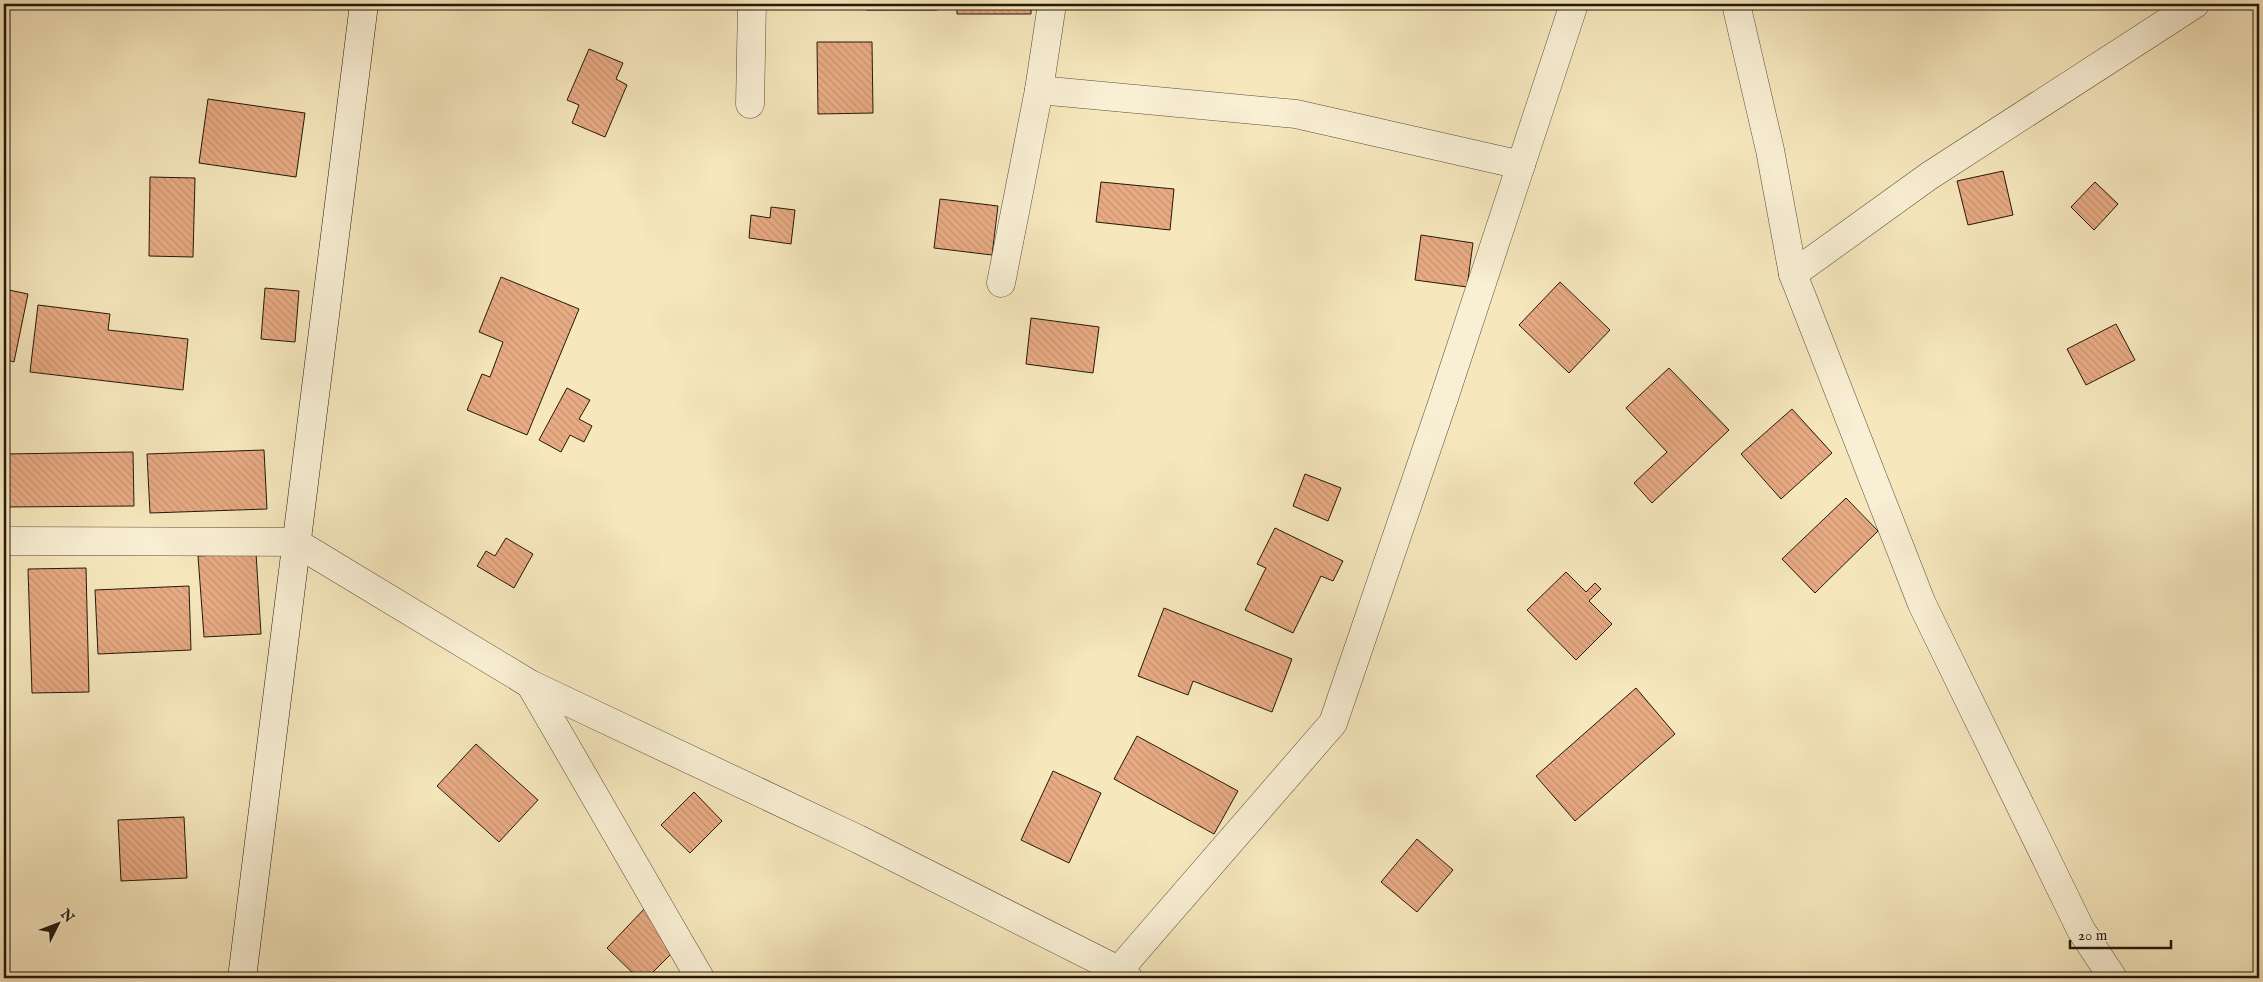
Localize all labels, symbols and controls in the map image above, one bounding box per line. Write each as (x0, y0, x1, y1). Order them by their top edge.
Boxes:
north arrow (32, 900, 82, 950)
text: N (56, 905, 78, 926)
scale bar (2070, 917, 2172, 949)
text: 20 m (2078, 926, 2108, 945)

